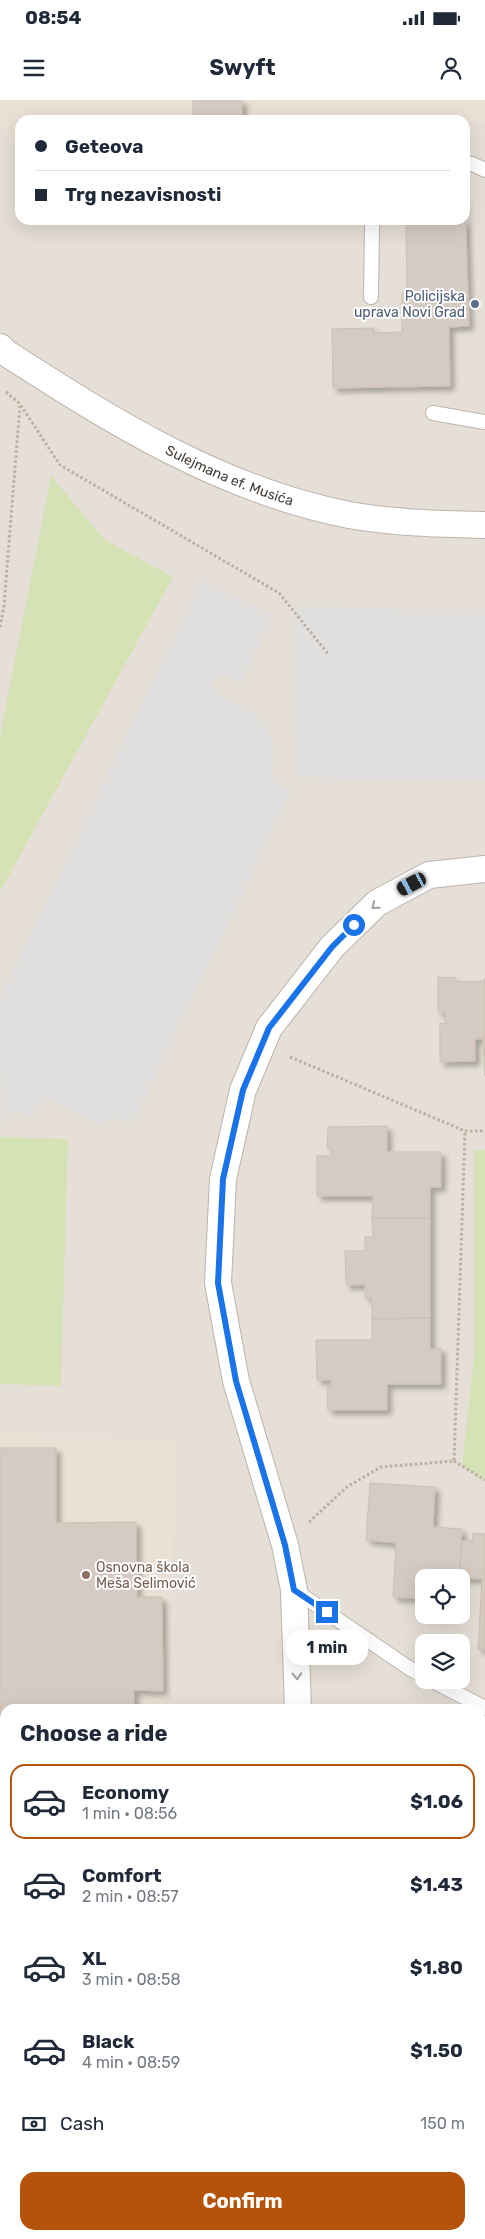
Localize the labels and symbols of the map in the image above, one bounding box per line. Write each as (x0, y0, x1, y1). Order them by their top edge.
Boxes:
place label: Policijska uprava Novi Grad (354, 288, 465, 321)
marker: Policijska uprava Novi Grad (469, 298, 481, 310)
street label: Sulejmana ef. Musića (162, 442, 295, 510)
car (395, 870, 428, 898)
one-way arrow (372, 901, 381, 909)
route start (343, 914, 365, 936)
place label: Osnovna škola Meša Selimović (96, 1559, 196, 1592)
marker: Osnovna škola Meša Selimović (80, 1569, 92, 1581)
route end (316, 1601, 338, 1623)
callout: 1 min (286, 1630, 368, 1664)
one-way arrow (292, 1672, 302, 1680)

